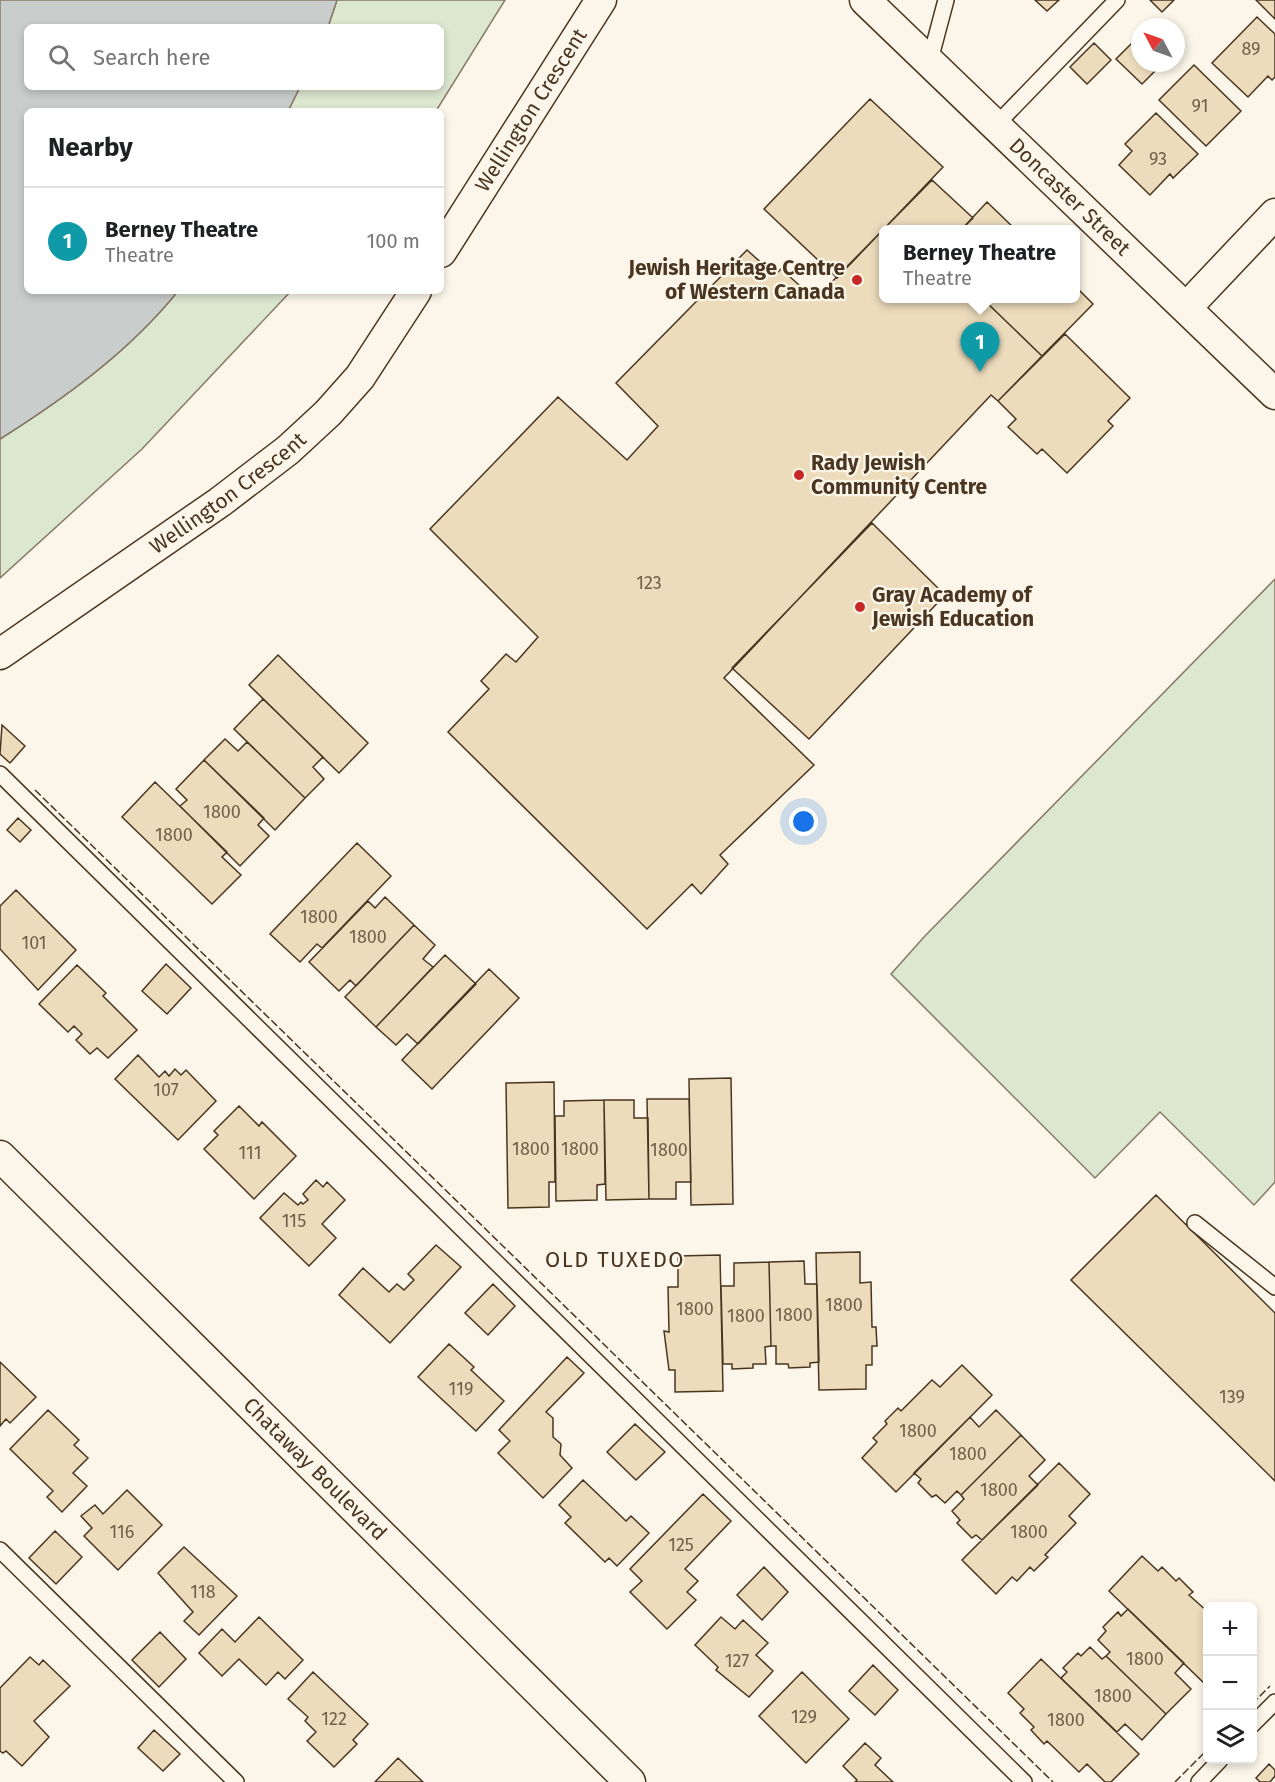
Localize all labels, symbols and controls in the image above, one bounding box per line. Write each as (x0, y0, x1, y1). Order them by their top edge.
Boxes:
north arrow (1131, 18, 1185, 72)
street label: Wellington Crescent (470, 23, 593, 197)
search box (24, 24, 444, 90)
house number: 89 (1241, 38, 1261, 60)
icon: search (45, 41, 78, 74)
text: Search here (93, 44, 211, 71)
house number: 91 (1192, 95, 1208, 117)
text: Nearby (48, 132, 133, 163)
street label: Doncaster Street (1004, 133, 1136, 261)
house number: 93 (1149, 148, 1167, 170)
text: Berney Theatre (105, 216, 258, 243)
popup (879, 225, 1080, 303)
text: 1 (63, 229, 72, 253)
text: 100 m (367, 229, 420, 253)
text: Berney Theatre (903, 239, 1056, 266)
text: Theatre (105, 243, 174, 267)
place label: Jewish Heritage Centre of Western Canada (627, 255, 845, 305)
text: Theatre (903, 266, 972, 290)
marker: Jewish Heritage Centre of Western Canada (850, 273, 864, 287)
pin: 1 (960, 322, 1000, 372)
street label: Wellington Crescent (145, 426, 312, 560)
place label: Rady Jewish Community Centre (811, 450, 988, 500)
marker: Rady Jewish Community Centre (792, 468, 806, 482)
house number: 123 (636, 572, 662, 594)
place label: Gray Academy of Jewish Education (871, 582, 1034, 632)
marker: Gray Academy of Jewish Education (853, 600, 867, 614)
house number: 1800 (203, 801, 241, 823)
your location (789, 807, 818, 836)
house number: 1800 (155, 824, 193, 846)
house number: 1800 (300, 906, 338, 928)
house number: 1800 (349, 926, 387, 948)
house number: 101 (21, 932, 47, 954)
house number: 107 (153, 1079, 179, 1101)
house number: 1800 (512, 1138, 550, 1160)
house number: 1800 (561, 1138, 599, 1160)
house number: 1800 (650, 1139, 688, 1161)
house number: 111 (239, 1142, 261, 1164)
house number: 115 (282, 1210, 306, 1232)
district label: OLD TUXEDO (545, 1246, 685, 1273)
house number: 1800 (825, 1294, 863, 1316)
house number: 1800 (676, 1298, 714, 1320)
house number: 1800 (775, 1304, 813, 1326)
house number: 1800 (727, 1305, 765, 1327)
house number: 119 (449, 1378, 473, 1400)
house number: 139 (1219, 1386, 1245, 1408)
street label: Chataway Boulevard (238, 1392, 392, 1546)
house number: 1800 (899, 1420, 937, 1442)
house number: 1800 (949, 1443, 987, 1465)
house number: 1800 (980, 1479, 1018, 1501)
house number: 116 (110, 1521, 134, 1543)
house number: 1800 (1010, 1521, 1048, 1543)
house number: 125 (668, 1534, 694, 1556)
house number: 118 (190, 1581, 216, 1603)
map controls (1203, 1602, 1257, 1764)
button: + (1203, 1602, 1257, 1656)
house number: 1800 (1126, 1648, 1164, 1670)
house number: 127 (725, 1650, 749, 1672)
button: − (1203, 1656, 1257, 1710)
house number: 1800 (1094, 1685, 1132, 1707)
house number: 129 (791, 1706, 817, 1728)
house number: 122 (321, 1708, 347, 1730)
house number: 1800 (1047, 1709, 1085, 1731)
button: layers (1203, 1710, 1257, 1764)

